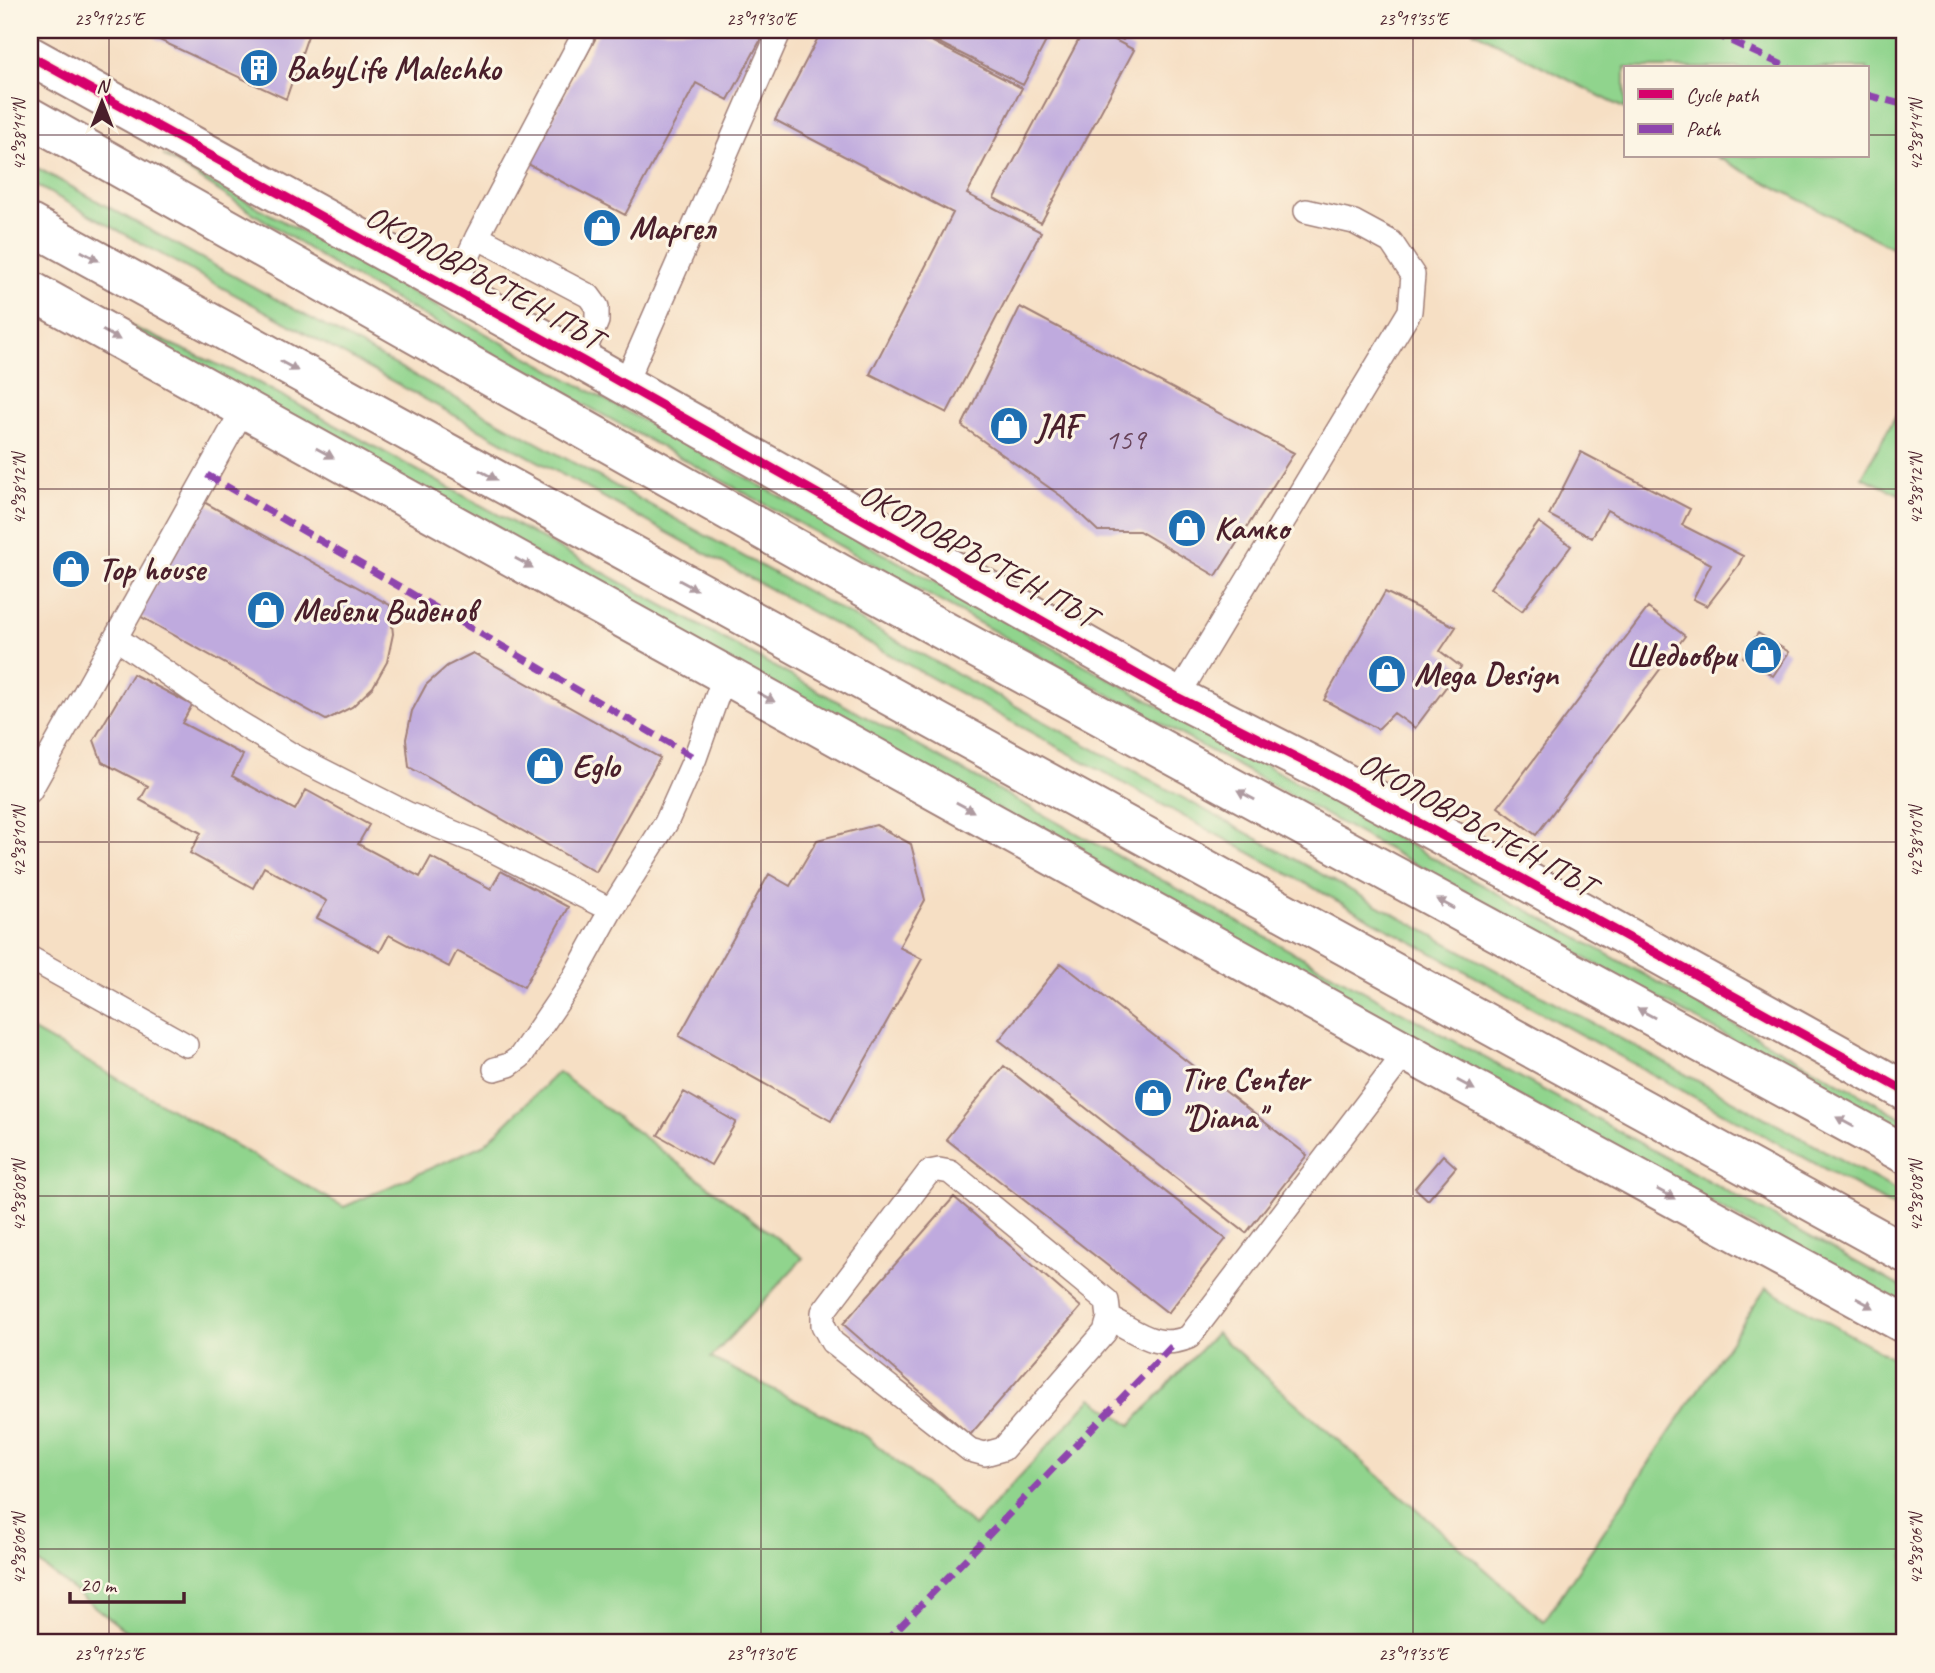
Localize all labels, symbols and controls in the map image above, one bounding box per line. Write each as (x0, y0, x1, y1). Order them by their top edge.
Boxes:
text: 23°19'25"E (74, 8, 146, 30)
text: 23°19'30"E (726, 8, 798, 30)
text: 23°19'35"E (1378, 8, 1450, 30)
building icon: BabyLife Malechko (238, 47, 280, 89)
place label: BabyLife Malechko (286, 47, 502, 89)
north arrow (66, 66, 136, 136)
legend (1624, 66, 1868, 158)
text: N (96, 74, 111, 98)
text: Cycle path (1686, 82, 1759, 108)
text: 42°38'14"N (8, 96, 30, 170)
text: 42°38'14"N (1905, 96, 1927, 170)
text: Path (1686, 116, 1722, 142)
street label: ОКОЛОВРЪСТЕН ПЪТ (358, 194, 616, 363)
shop icon: Маргел (581, 207, 623, 249)
place label: Маргел (629, 207, 718, 249)
one-way arrow (80, 250, 100, 262)
one-way arrow (101, 329, 121, 341)
one-way arrow (279, 360, 299, 372)
shop icon: JAF (988, 405, 1030, 447)
place label: JAF (1034, 405, 1086, 447)
house number: 159 (1105, 420, 1148, 458)
one-way arrow (316, 447, 335, 459)
text: 42°38'12"N (8, 450, 30, 524)
text: 42°38'12"N (1905, 450, 1927, 524)
one-way arrow (479, 469, 498, 481)
street label: ОКОЛОВРЪСТЕН ПЪТ (852, 472, 1110, 641)
shop icon: Камко (1166, 507, 1208, 549)
place label: Камко (1214, 507, 1292, 549)
shop icon: Top house (50, 548, 92, 590)
place label: Top house (98, 548, 208, 590)
one-way arrow (515, 557, 534, 569)
one-way arrow (678, 579, 698, 591)
shop icon: Мебели Виденов (245, 589, 287, 631)
place label: Мебели Виденов (293, 589, 482, 631)
place label: Шедьоври (1626, 634, 1739, 676)
shop icon: Шедьоври (1742, 634, 1784, 676)
shop icon: Mega Design (1366, 653, 1408, 695)
place label: Mega Design (1414, 653, 1559, 695)
one-way arrow (756, 691, 776, 703)
street label: ОКОЛОВРЪСТЕН ПЪТ (1351, 741, 1609, 910)
shop icon: Eglo (524, 745, 566, 787)
place label: Eglo (572, 745, 622, 787)
one-way arrow (1236, 789, 1256, 801)
one-way arrow (955, 801, 975, 813)
text: 42°38'10"N (8, 803, 30, 877)
text: 42°38'10"N (1905, 803, 1927, 877)
one-way arrow (1436, 898, 1456, 910)
one-way arrow (1636, 1007, 1655, 1019)
place label: Tire Center "Diana" (1180, 1058, 1313, 1138)
shop icon: Tire Center "Diana" (1132, 1077, 1174, 1119)
one-way arrow (1456, 1079, 1476, 1090)
one-way arrow (1835, 1116, 1855, 1128)
text: 42°38'08"N (8, 1157, 30, 1231)
text: 42°38'08"N (1905, 1157, 1927, 1231)
one-way arrow (1656, 1187, 1676, 1199)
one-way arrow (1856, 1296, 1876, 1308)
text: 42°38'06"N (8, 1510, 30, 1584)
text: 42°38'06"N (1905, 1510, 1927, 1584)
scale bar (70, 1561, 184, 1605)
text: 20 m (80, 1572, 118, 1598)
text: 23°19'25"E (74, 1643, 146, 1665)
text: 23°19'30"E (726, 1643, 798, 1665)
text: 23°19'35"E (1378, 1643, 1450, 1665)

